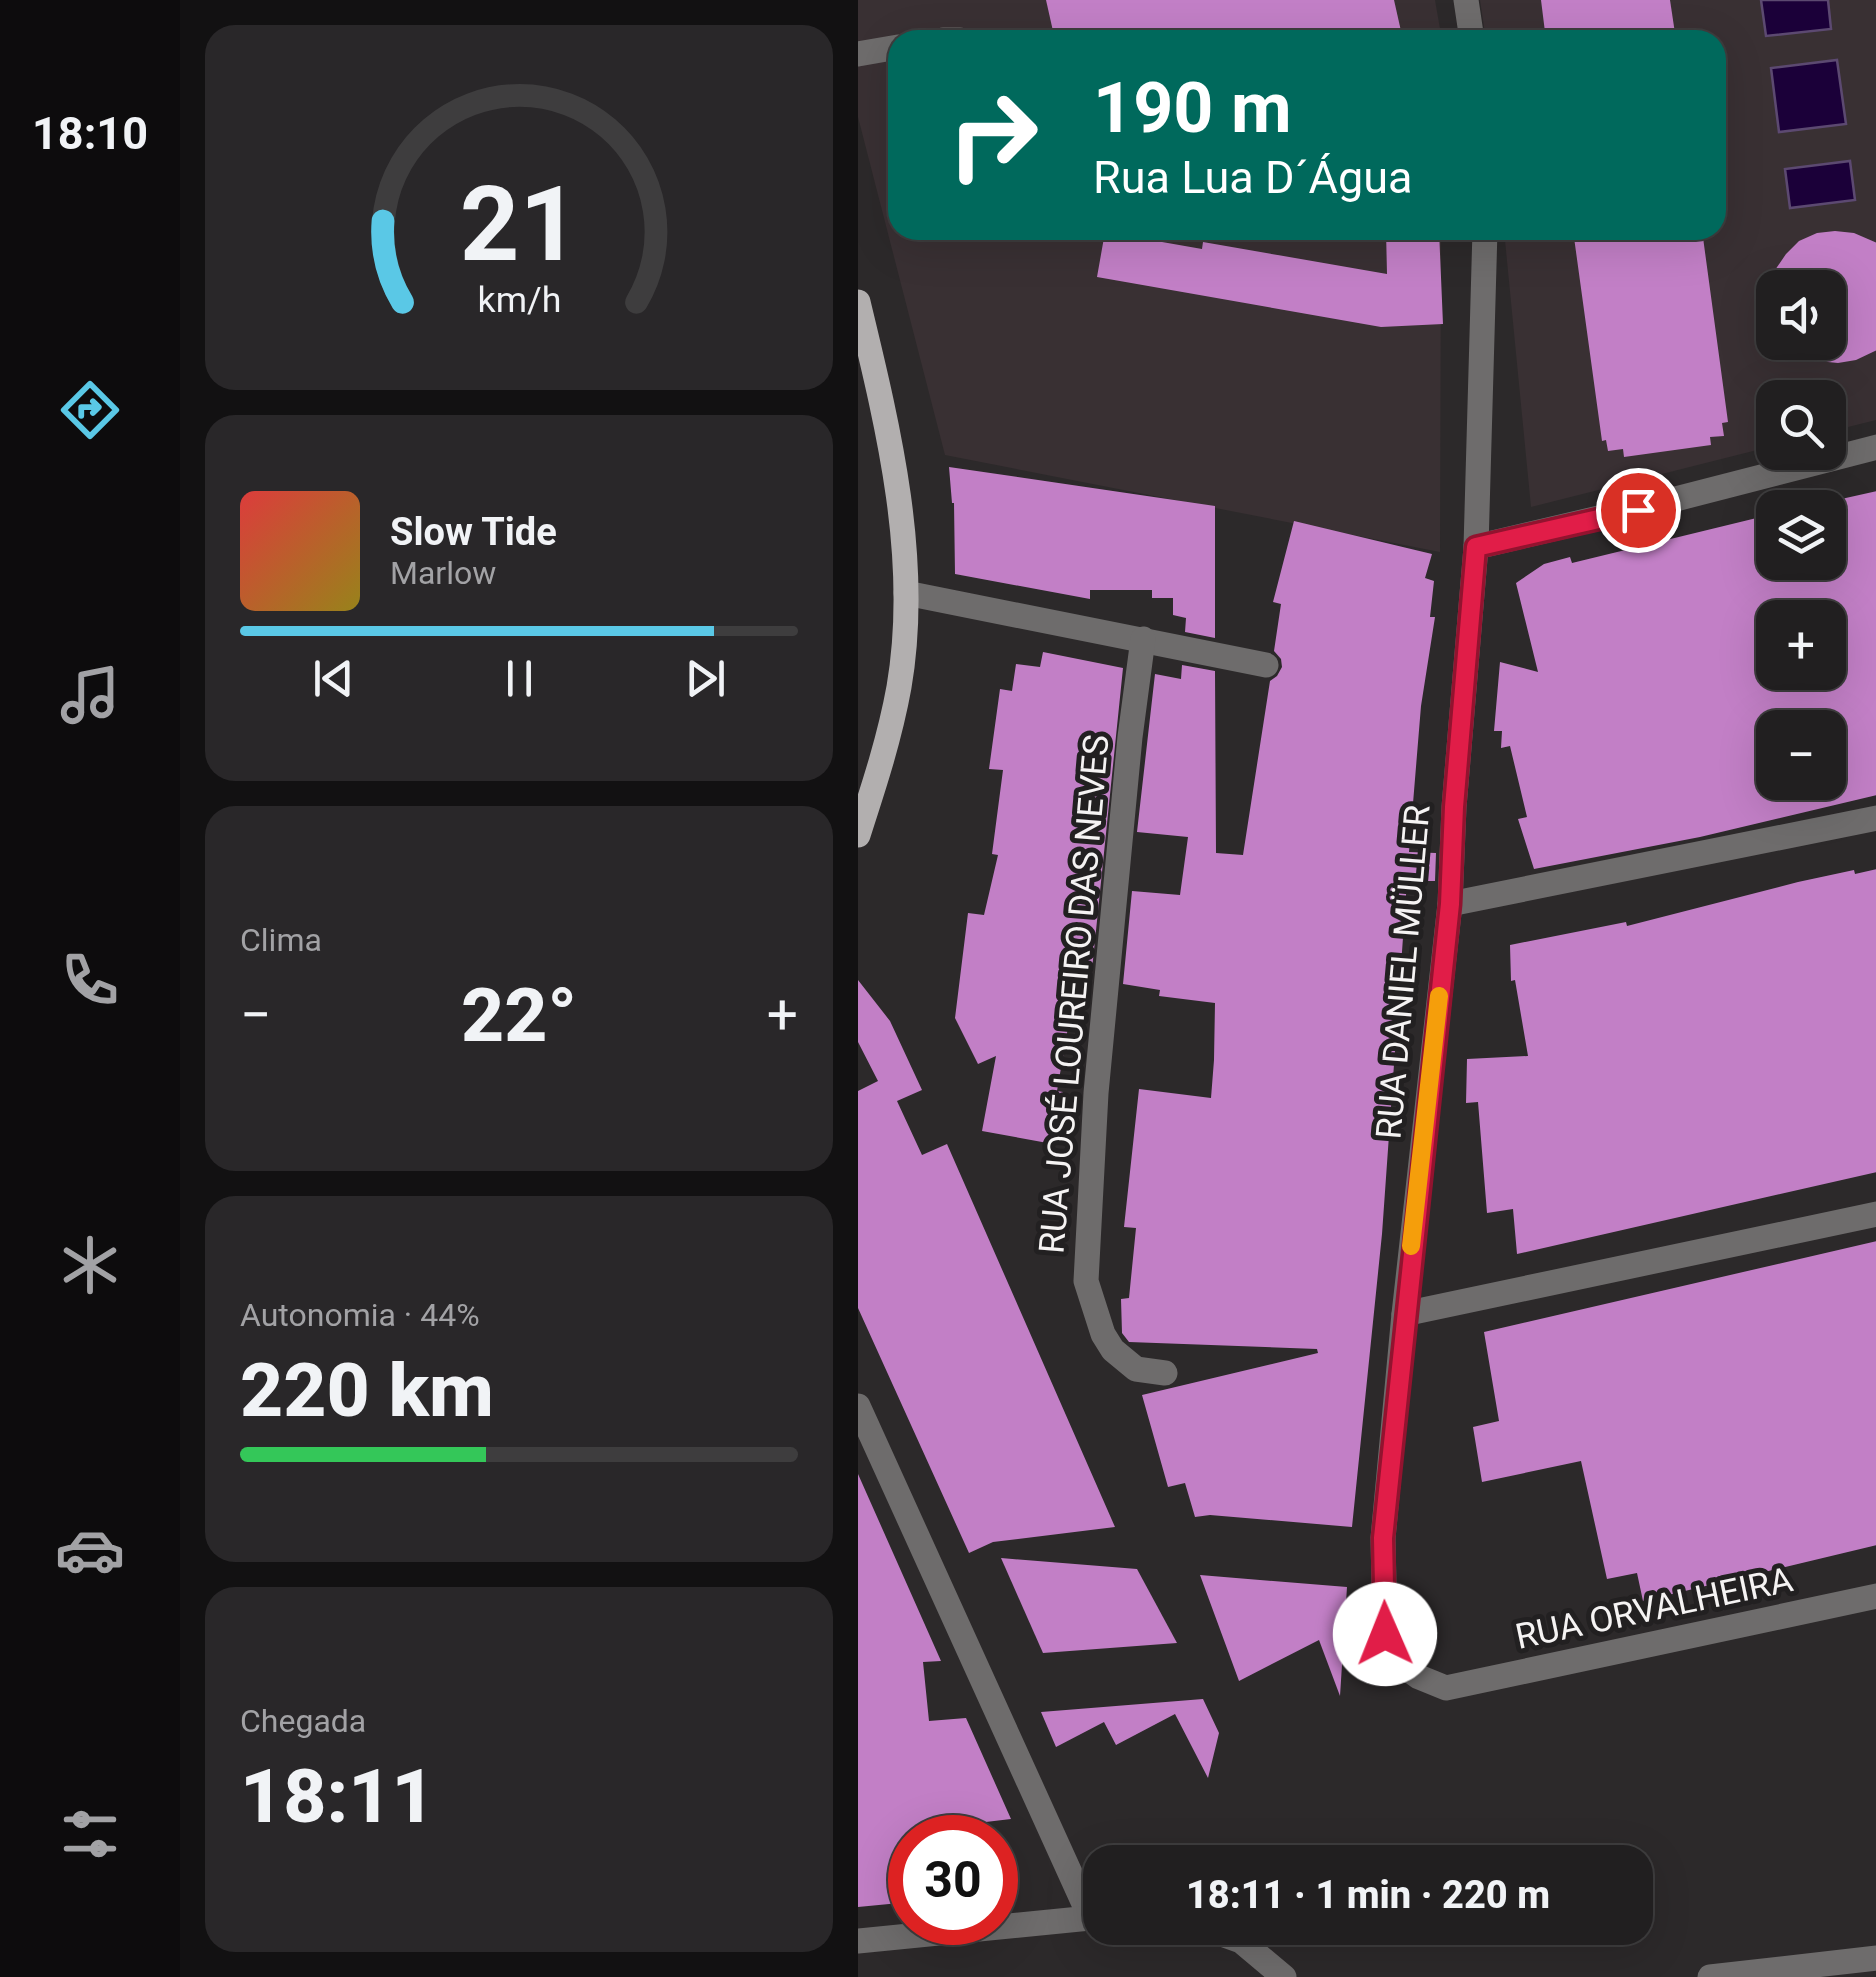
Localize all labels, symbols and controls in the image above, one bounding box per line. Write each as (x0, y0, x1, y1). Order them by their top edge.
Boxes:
text: 190 m (1093, 67, 1292, 149)
icon: right (928, 70, 1058, 200)
text: 18:10 (32, 107, 148, 160)
text: Rua Lua D´Água (1093, 151, 1412, 204)
text: 21 (459, 164, 579, 285)
map controls (1756, 270, 1846, 800)
button: sound (1756, 270, 1846, 360)
text: km/h (477, 279, 561, 321)
icon: directions (55, 375, 125, 445)
button: search (1756, 380, 1846, 470)
pin (1596, 468, 1681, 553)
icon: arrive (1611, 483, 1666, 538)
button: layers (1756, 490, 1846, 580)
text: Slow Tide (390, 510, 557, 554)
text: Marlow (390, 554, 496, 592)
button: + (1756, 600, 1846, 690)
icon: previous (306, 651, 361, 706)
icon: pause (492, 651, 547, 706)
icon: next (678, 651, 733, 706)
icon: music (55, 660, 125, 730)
button: − (1756, 710, 1846, 800)
street label: RUA JOSÉ LOUREIRO DAS NEVES (1031, 733, 1118, 1255)
street label: RUA DANIEL MÜLLER (1368, 803, 1439, 1141)
text: Clima (240, 921, 322, 959)
icon: phone (55, 945, 125, 1015)
text: 22° (461, 971, 577, 1059)
text: − (240, 983, 271, 1047)
text: + (767, 983, 798, 1047)
icon: climate (55, 1230, 125, 1300)
text: Autonomia · 44% (240, 1296, 480, 1334)
text: 220 km (240, 1346, 494, 1434)
icon: car (55, 1515, 125, 1585)
street label: RUA ORVALHEIRA (1512, 1559, 1797, 1658)
position arrow (1333, 1582, 1437, 1686)
text: Chegada (240, 1702, 366, 1740)
text: 18:11 (240, 1752, 435, 1840)
icon: filters (55, 1799, 125, 1869)
speed limit sign: 30 (888, 1815, 1018, 1945)
text: 18:11 · 1 min · 220 m (1186, 1873, 1550, 1917)

